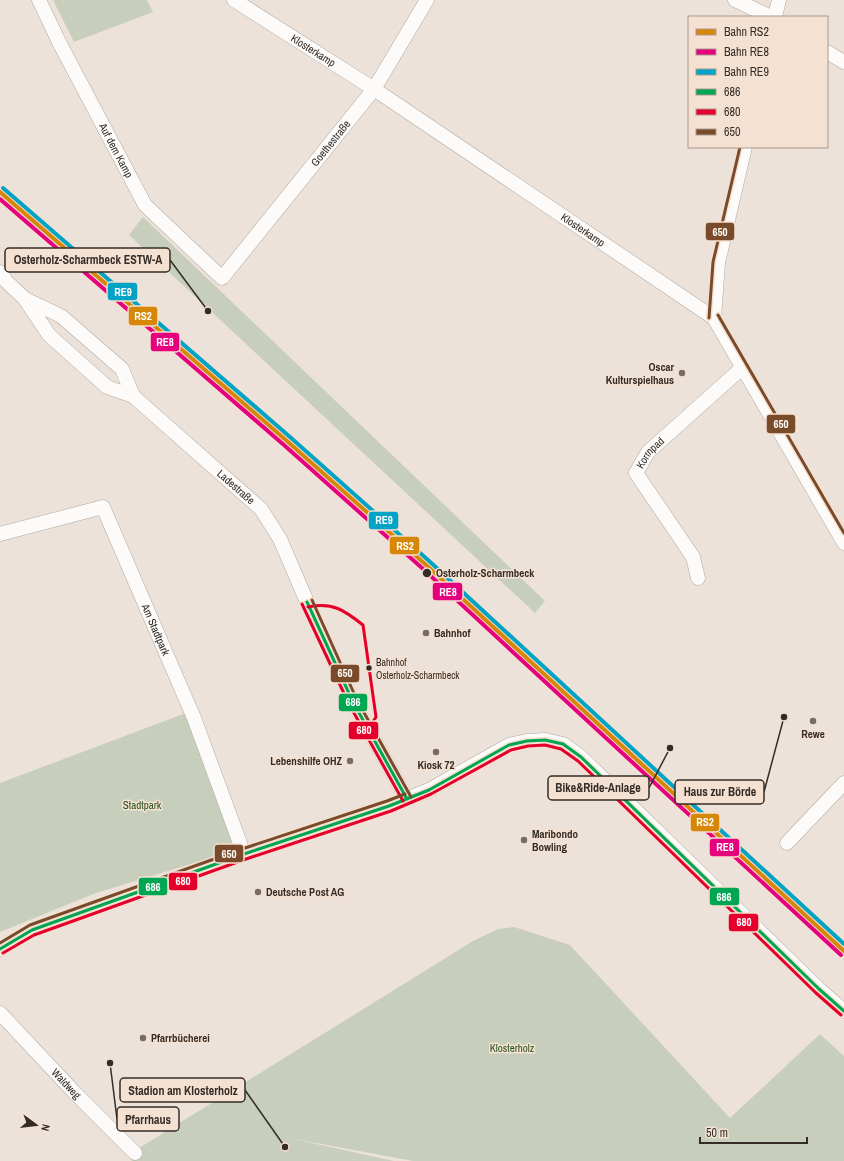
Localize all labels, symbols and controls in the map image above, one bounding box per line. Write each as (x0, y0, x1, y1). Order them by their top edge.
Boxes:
legend (688, 16, 828, 148)
text: Bahn RS2 (724, 24, 769, 40)
street label: Klosterkamp (288, 31, 338, 70)
text: Bahn RE8 (724, 44, 769, 60)
text: Bahn RE9 (724, 64, 769, 80)
text: 686 (724, 84, 740, 100)
text: 680 (724, 104, 740, 120)
street label: Goethestraße (308, 117, 353, 169)
street label: Auf dem Kamp (96, 120, 136, 180)
text: 650 (724, 124, 740, 140)
street label: Klosterkamp (558, 210, 608, 250)
line badge: 650 (705, 222, 735, 241)
text: 650 (712, 225, 728, 239)
callout: Osterholz-Scharmbeck ESTW-A (5, 248, 170, 272)
text: Osterholz-Scharmbeck ESTW-A (14, 252, 163, 268)
line badge: RE9 (107, 282, 138, 301)
text: RE9 (114, 285, 132, 299)
line badge: RS2 (128, 306, 158, 326)
text: RS2 (134, 309, 152, 323)
line badge: RE8 (150, 332, 180, 352)
text: RE8 (156, 335, 174, 349)
place label: Oscar Kulturspielhaus (606, 360, 674, 387)
marker: Oscar Kulturspielhaus (677, 368, 687, 378)
line badge: 650 (766, 414, 796, 434)
text: 650 (773, 417, 789, 431)
street label: Korrnpad (633, 434, 667, 471)
street label: Ladestraße (214, 467, 258, 507)
line badge: RE9 (368, 511, 399, 530)
text: RE9 (375, 513, 393, 527)
line badge: RS2 (389, 536, 420, 555)
text: RS2 (396, 539, 414, 553)
place label: Osterholz-Scharmbeck (436, 566, 535, 580)
marker: Osterholz-Scharmbeck (421, 567, 433, 579)
line badge: RE8 (432, 582, 463, 601)
text: RE8 (439, 585, 457, 599)
street label: Am Stadtpark (138, 601, 173, 658)
place label: Bahnhof (434, 626, 471, 640)
marker: Bahnhof (421, 628, 431, 638)
place label: Bahnhof Osterholz-Scharmbeck (376, 656, 460, 682)
marker: Bahnhof Osterholz-Scharmbeck (364, 663, 374, 673)
line badge: 650 (330, 664, 360, 683)
text: 650 (337, 666, 353, 680)
line badge: 686 (338, 693, 368, 712)
text: 686 (345, 695, 361, 709)
marker: Rewe (808, 716, 818, 726)
line badge: 680 (348, 721, 379, 740)
text: 680 (356, 723, 372, 737)
place label: Rewe (801, 727, 825, 741)
marker: Kiosk 72 (431, 747, 441, 757)
place label: Lebenshilfe OHZ (270, 754, 342, 768)
marker: Lebenshilfe OHZ (345, 756, 355, 766)
place label: Kiosk 72 (417, 758, 455, 772)
callout: Bike&Ride-Anlage (548, 776, 649, 800)
text: Bike&Ride-Anlage (555, 780, 641, 796)
callout: Haus zur Börde (675, 780, 764, 804)
text: Haus zur Börde (684, 784, 757, 800)
park label: Stadtpark (123, 798, 162, 812)
line badge: RS2 (690, 813, 720, 832)
text: RS2 (696, 815, 714, 829)
place label: Maribondo Bowling (532, 827, 579, 854)
marker: Maribondo Bowling (519, 835, 529, 845)
line badge: RE8 (709, 838, 740, 857)
text: RE8 (716, 840, 734, 854)
line badge: 650 (214, 844, 244, 863)
text: 650 (221, 847, 237, 861)
line badge: 680 (168, 872, 198, 891)
text: 680 (175, 874, 191, 888)
line badge: 686 (138, 877, 168, 896)
text: 686 (145, 880, 161, 894)
place label: Deutsche Post AG (266, 885, 344, 899)
marker: Deutsche Post AG (253, 887, 263, 897)
line badge: 686 (709, 887, 740, 906)
text: 686 (716, 890, 732, 904)
line badge: 680 (728, 913, 759, 932)
text: 680 (736, 915, 752, 929)
place label: Pfarrbücherei (151, 1031, 210, 1045)
marker: Pfarrbücherei (138, 1033, 148, 1043)
park label: Klosterholz (490, 1041, 535, 1055)
street label: Waldweg (49, 1066, 84, 1102)
callout: Stadion am Klosterholz (120, 1078, 245, 1102)
text: Stadion am Klosterholz (128, 1083, 238, 1099)
north arrow (16, 1105, 56, 1145)
callout: Pfarrhaus (117, 1107, 179, 1131)
text: Pfarrhaus (125, 1112, 171, 1128)
scale bar (700, 1119, 807, 1145)
text: N (38, 1123, 53, 1133)
text: 50 m (706, 1125, 728, 1141)

